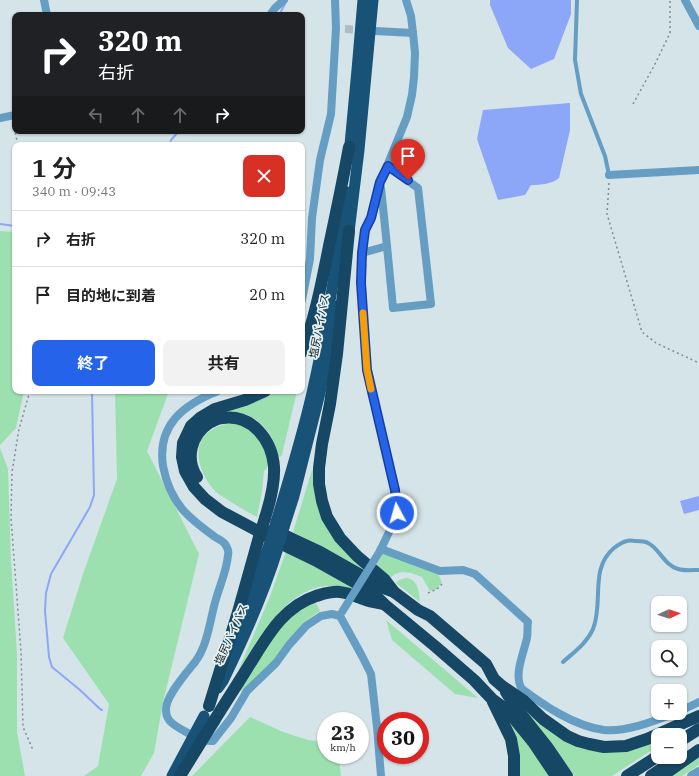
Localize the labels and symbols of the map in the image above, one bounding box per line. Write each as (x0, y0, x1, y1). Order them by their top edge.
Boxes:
pin (391, 139, 425, 180)
street label: 塩尻バイパス (306, 292, 332, 360)
position arrow (376, 492, 418, 534)
north arrow (651, 596, 687, 632)
street label: 塩尻バイパス (211, 601, 251, 667)
speed limit sign: 30 (377, 712, 429, 764)

